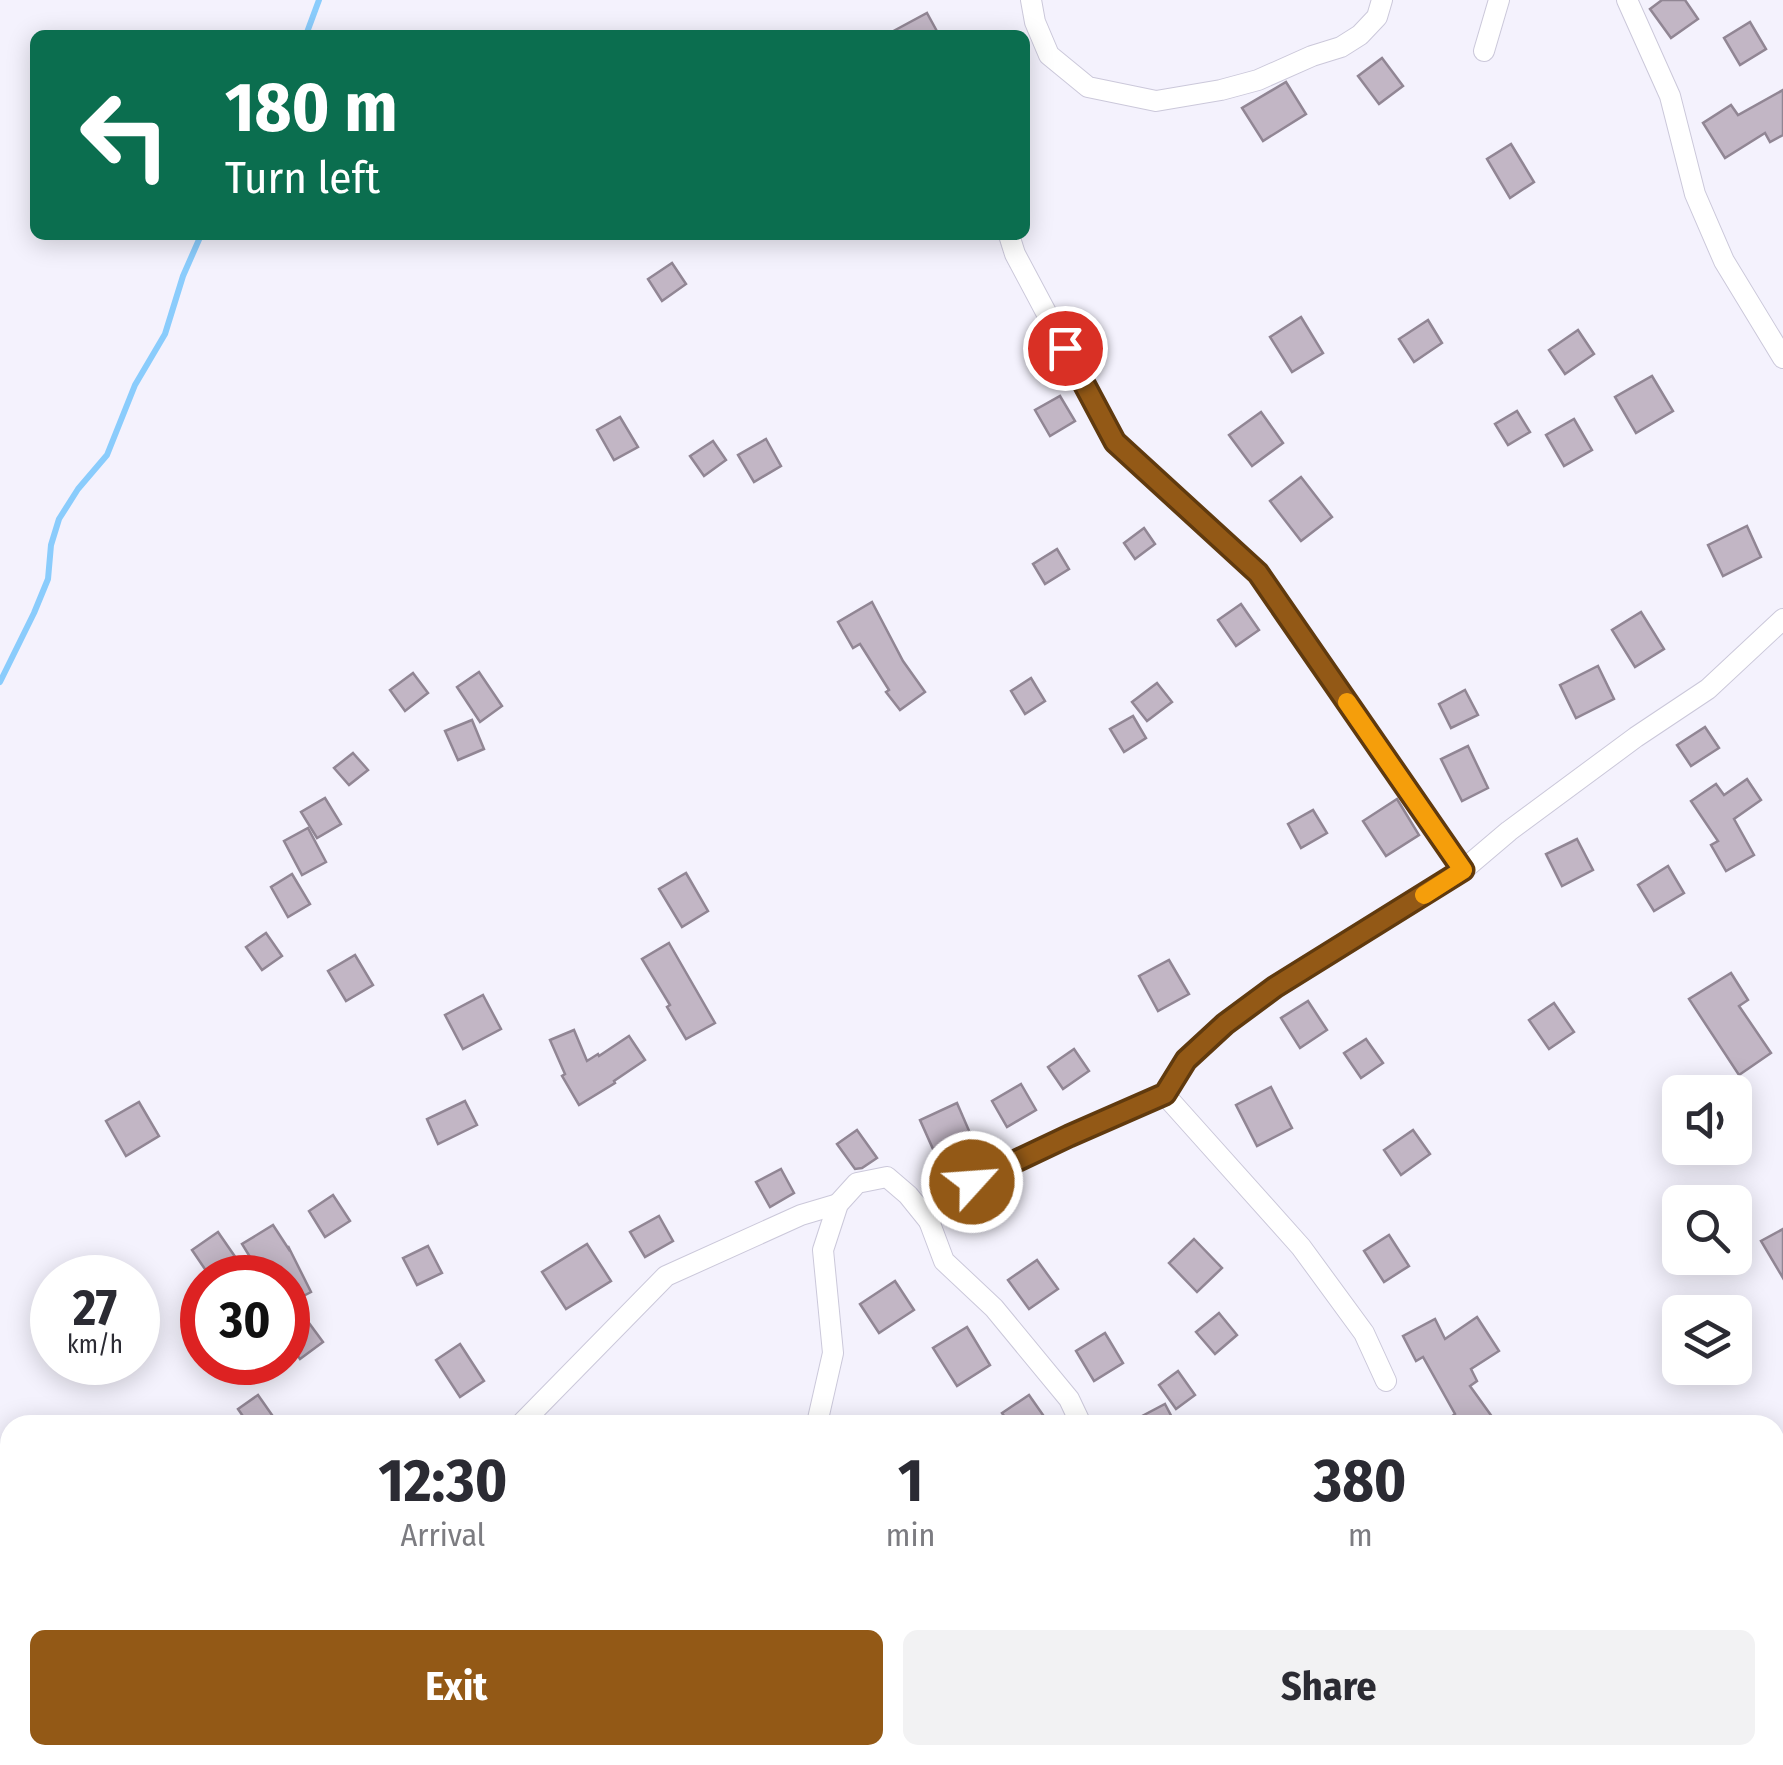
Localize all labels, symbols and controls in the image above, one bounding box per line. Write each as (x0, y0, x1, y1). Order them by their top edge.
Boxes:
text: 180 m (225, 66, 398, 150)
icon: left (60, 70, 190, 200)
text: Turn left (225, 151, 380, 205)
pin (1023, 306, 1108, 391)
icon: arrive (1038, 321, 1093, 376)
map controls (1662, 1075, 1752, 1385)
button: sound (1662, 1075, 1752, 1165)
position arrow (920, 1130, 1024, 1234)
button: search (1662, 1185, 1752, 1275)
speed limit sign: 30 (180, 1255, 310, 1385)
text: 27 (73, 1278, 117, 1338)
button: layers (1662, 1295, 1752, 1385)
text: km/h (67, 1330, 123, 1360)
text: 12:30 (378, 1445, 507, 1517)
text: 1 (898, 1445, 923, 1517)
text: 380 (1314, 1445, 1407, 1517)
text: Arrival (400, 1516, 485, 1554)
text: min (886, 1516, 935, 1554)
text: m (1348, 1516, 1372, 1554)
button: Exit (30, 1630, 883, 1745)
button: Share (903, 1630, 1755, 1745)

